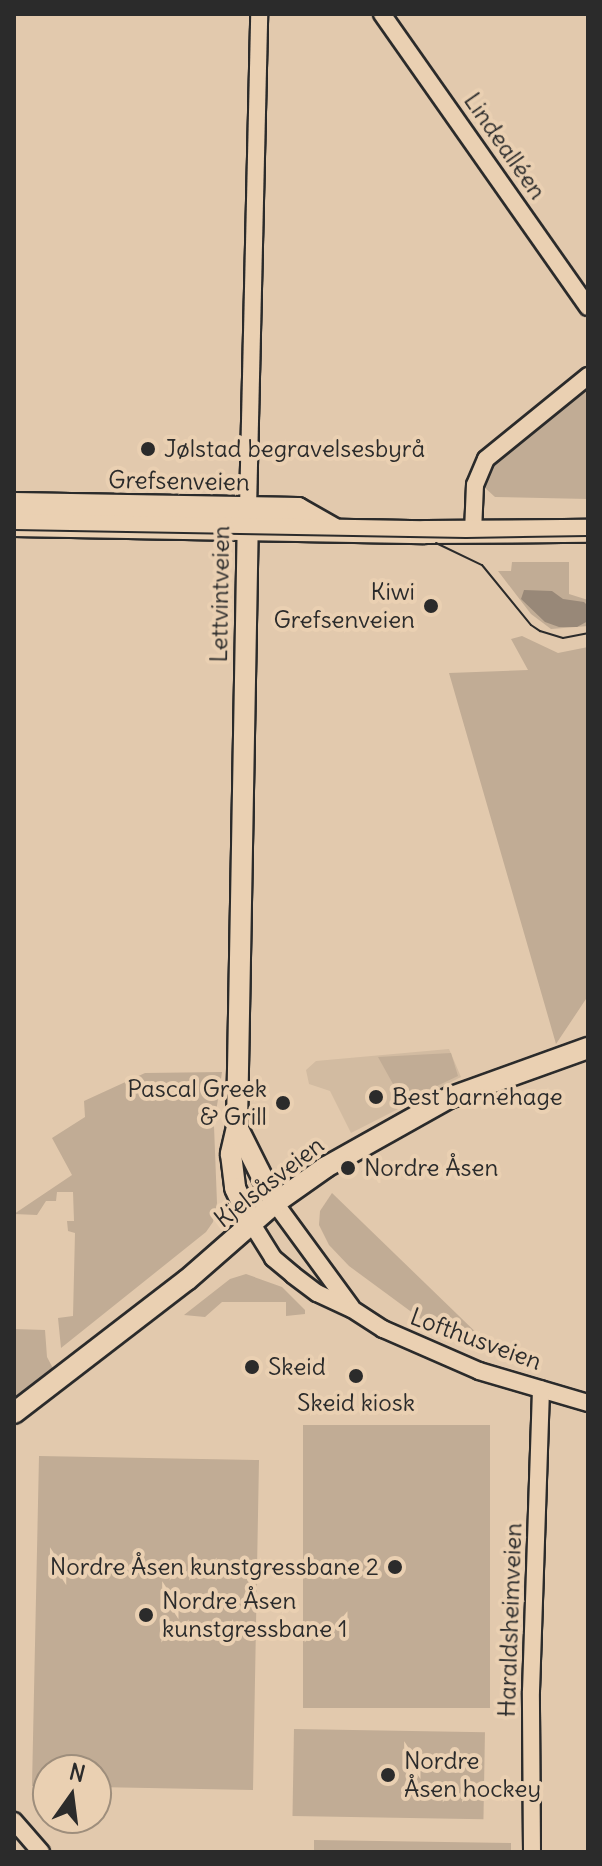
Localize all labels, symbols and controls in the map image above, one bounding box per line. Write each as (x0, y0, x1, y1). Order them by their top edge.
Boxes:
street label: Lindealléen (458, 87, 552, 205)
place label: Jølstad begravelsesbyrå (164, 435, 425, 463)
marker: Jølstad begravelsesbyrå (139, 440, 157, 458)
street label: Grefsenveien (108, 465, 250, 497)
street label: Lettvintveien (204, 525, 236, 663)
place label: Kiwi Grefsenveien (273, 578, 415, 634)
marker: Kiwi Grefsenveien (422, 597, 440, 615)
place label: Pascal Greek & Grill (127, 1075, 267, 1131)
place label: Best barnehage (392, 1083, 563, 1111)
marker: Best barnehage (367, 1088, 385, 1106)
marker: Pascal Greek & Grill (274, 1094, 292, 1112)
street label: Kjelsåsveien (209, 1130, 329, 1234)
place label: Nordre Åsen (364, 1154, 498, 1182)
marker: Nordre Åsen (339, 1159, 357, 1177)
street label: Lofthusveien (406, 1302, 546, 1376)
place label: Skeid (268, 1353, 326, 1381)
marker: Skeid (243, 1358, 261, 1376)
marker: Skeid kiosk (347, 1367, 365, 1385)
place label: Skeid kiosk (297, 1389, 415, 1417)
street label: Haraldsheimveien (492, 1522, 528, 1718)
place label: Nordre Åsen kunstgressbane 2 (50, 1553, 379, 1581)
marker: Nordre Åsen kunstgressbane 2 (386, 1558, 404, 1576)
place label: Nordre Åsen kunstgressbane 1 (162, 1587, 347, 1643)
marker: Nordre Åsen kunstgressbane 1 (137, 1606, 155, 1624)
place label: Nordre Åsen hockey (404, 1747, 541, 1803)
north arrow (32, 1754, 112, 1834)
text: N (67, 1757, 88, 1788)
marker: Nordre Åsen hockey (379, 1766, 397, 1784)

